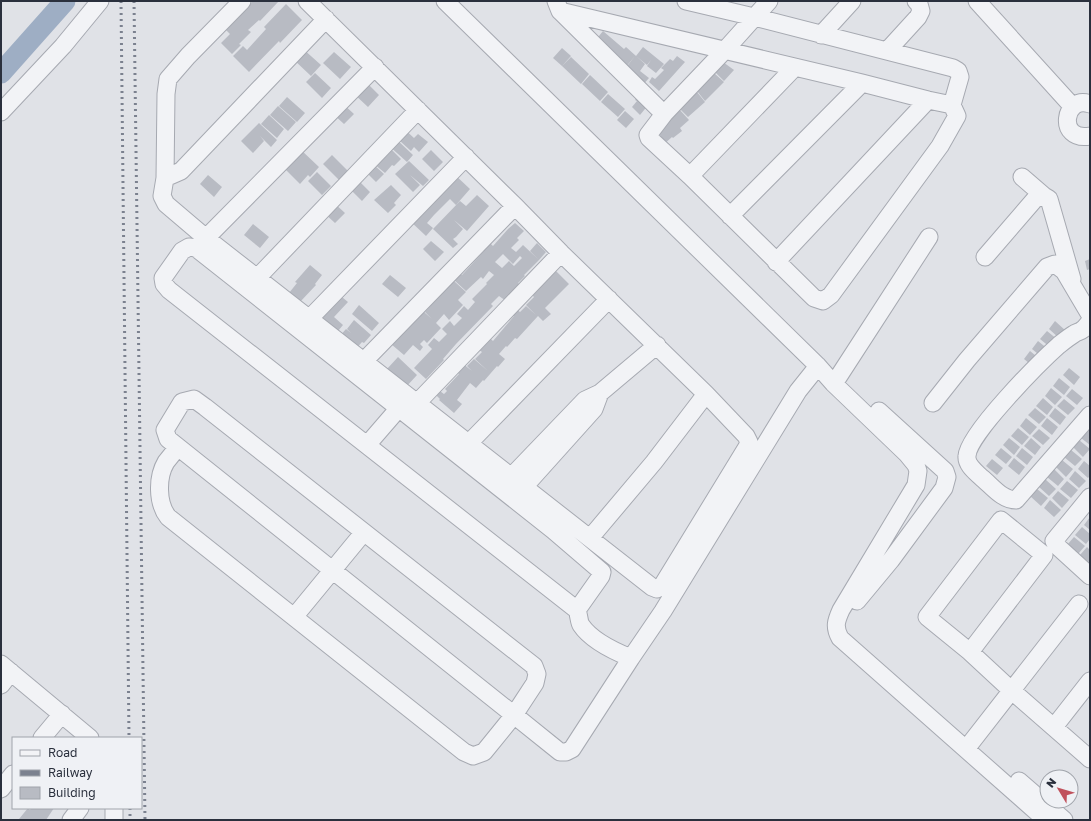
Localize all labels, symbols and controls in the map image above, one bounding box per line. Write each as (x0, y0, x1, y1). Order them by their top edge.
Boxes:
legend (12, 737, 142, 809)
text: Road (48, 745, 77, 760)
text: Railway (48, 765, 93, 780)
north arrow (1039, 769, 1079, 809)
text: N (1043, 775, 1058, 790)
text: Building (48, 785, 96, 800)

